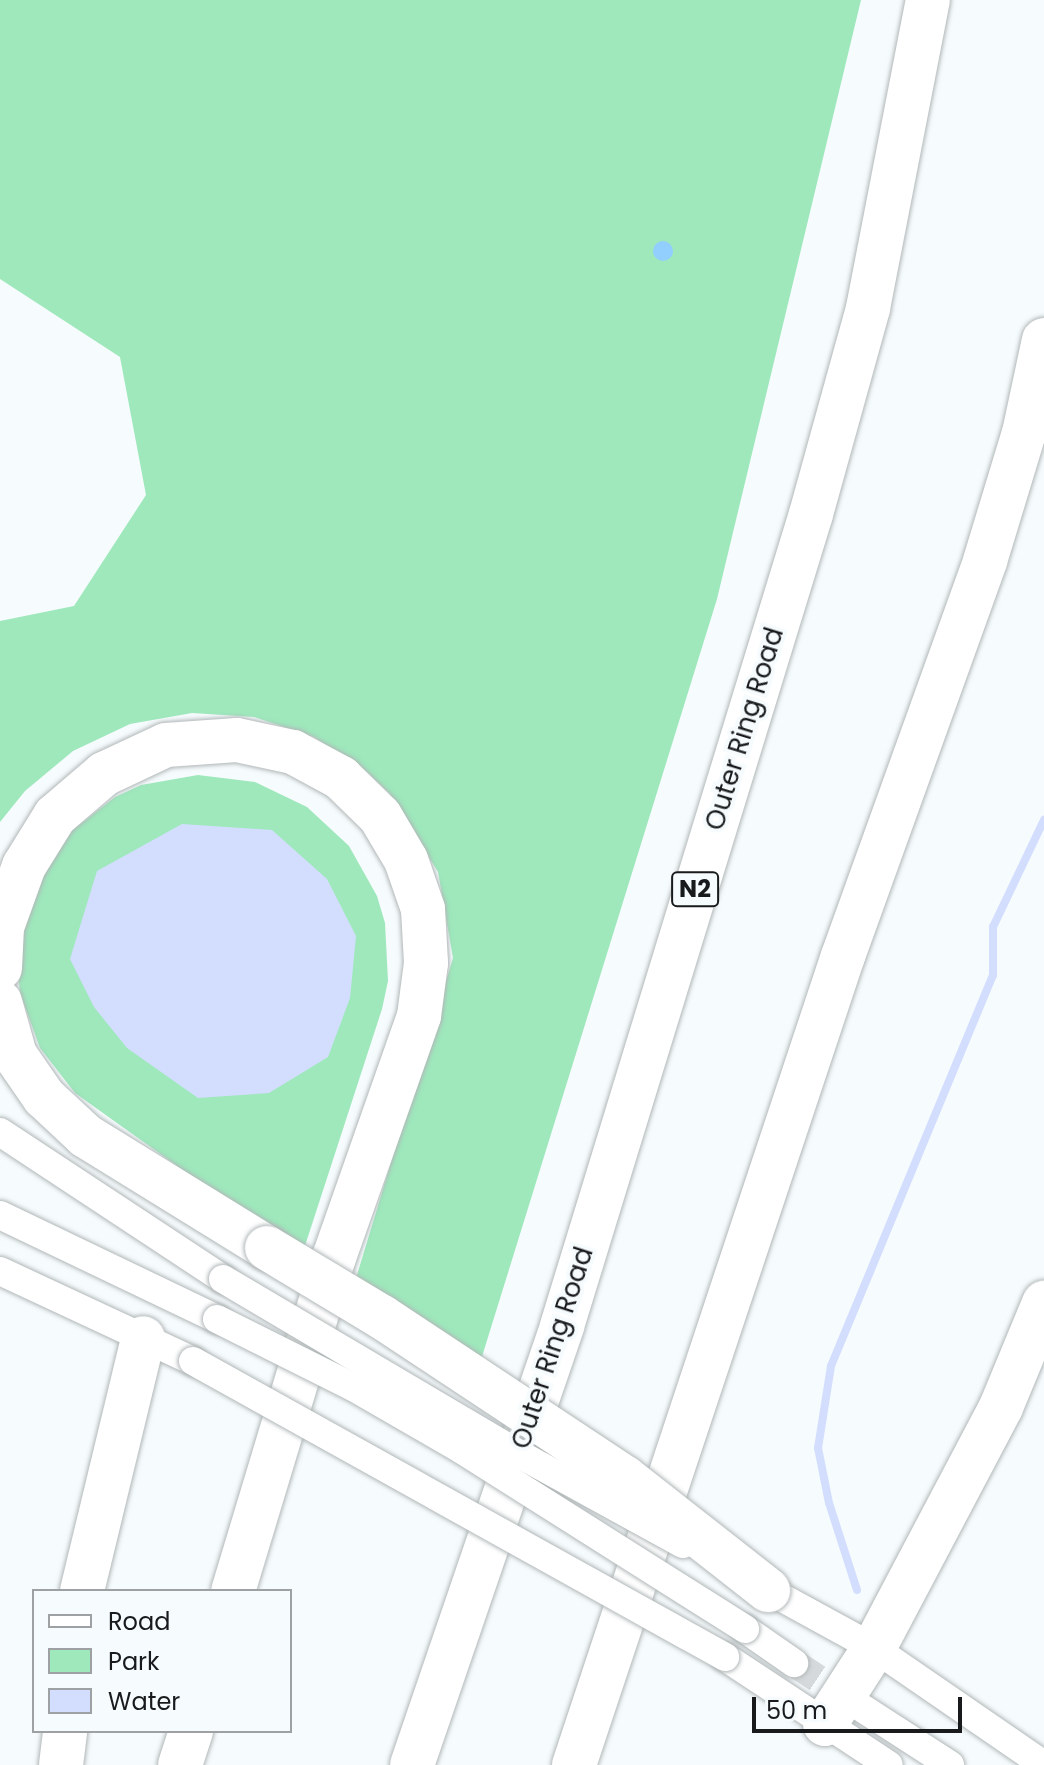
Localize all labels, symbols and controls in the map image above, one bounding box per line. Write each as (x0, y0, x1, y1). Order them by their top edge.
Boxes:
street label: Outer Ring Road (699, 624, 791, 834)
road number: N2 (671, 869, 719, 909)
street label: Outer Ring Road (506, 1243, 600, 1453)
legend (32, 1589, 292, 1733)
text: Road (108, 1605, 170, 1638)
text: Park (108, 1645, 159, 1678)
scale bar (756, 1681, 966, 1731)
text: Water (108, 1685, 180, 1718)
text: 50 m (766, 1694, 827, 1727)

